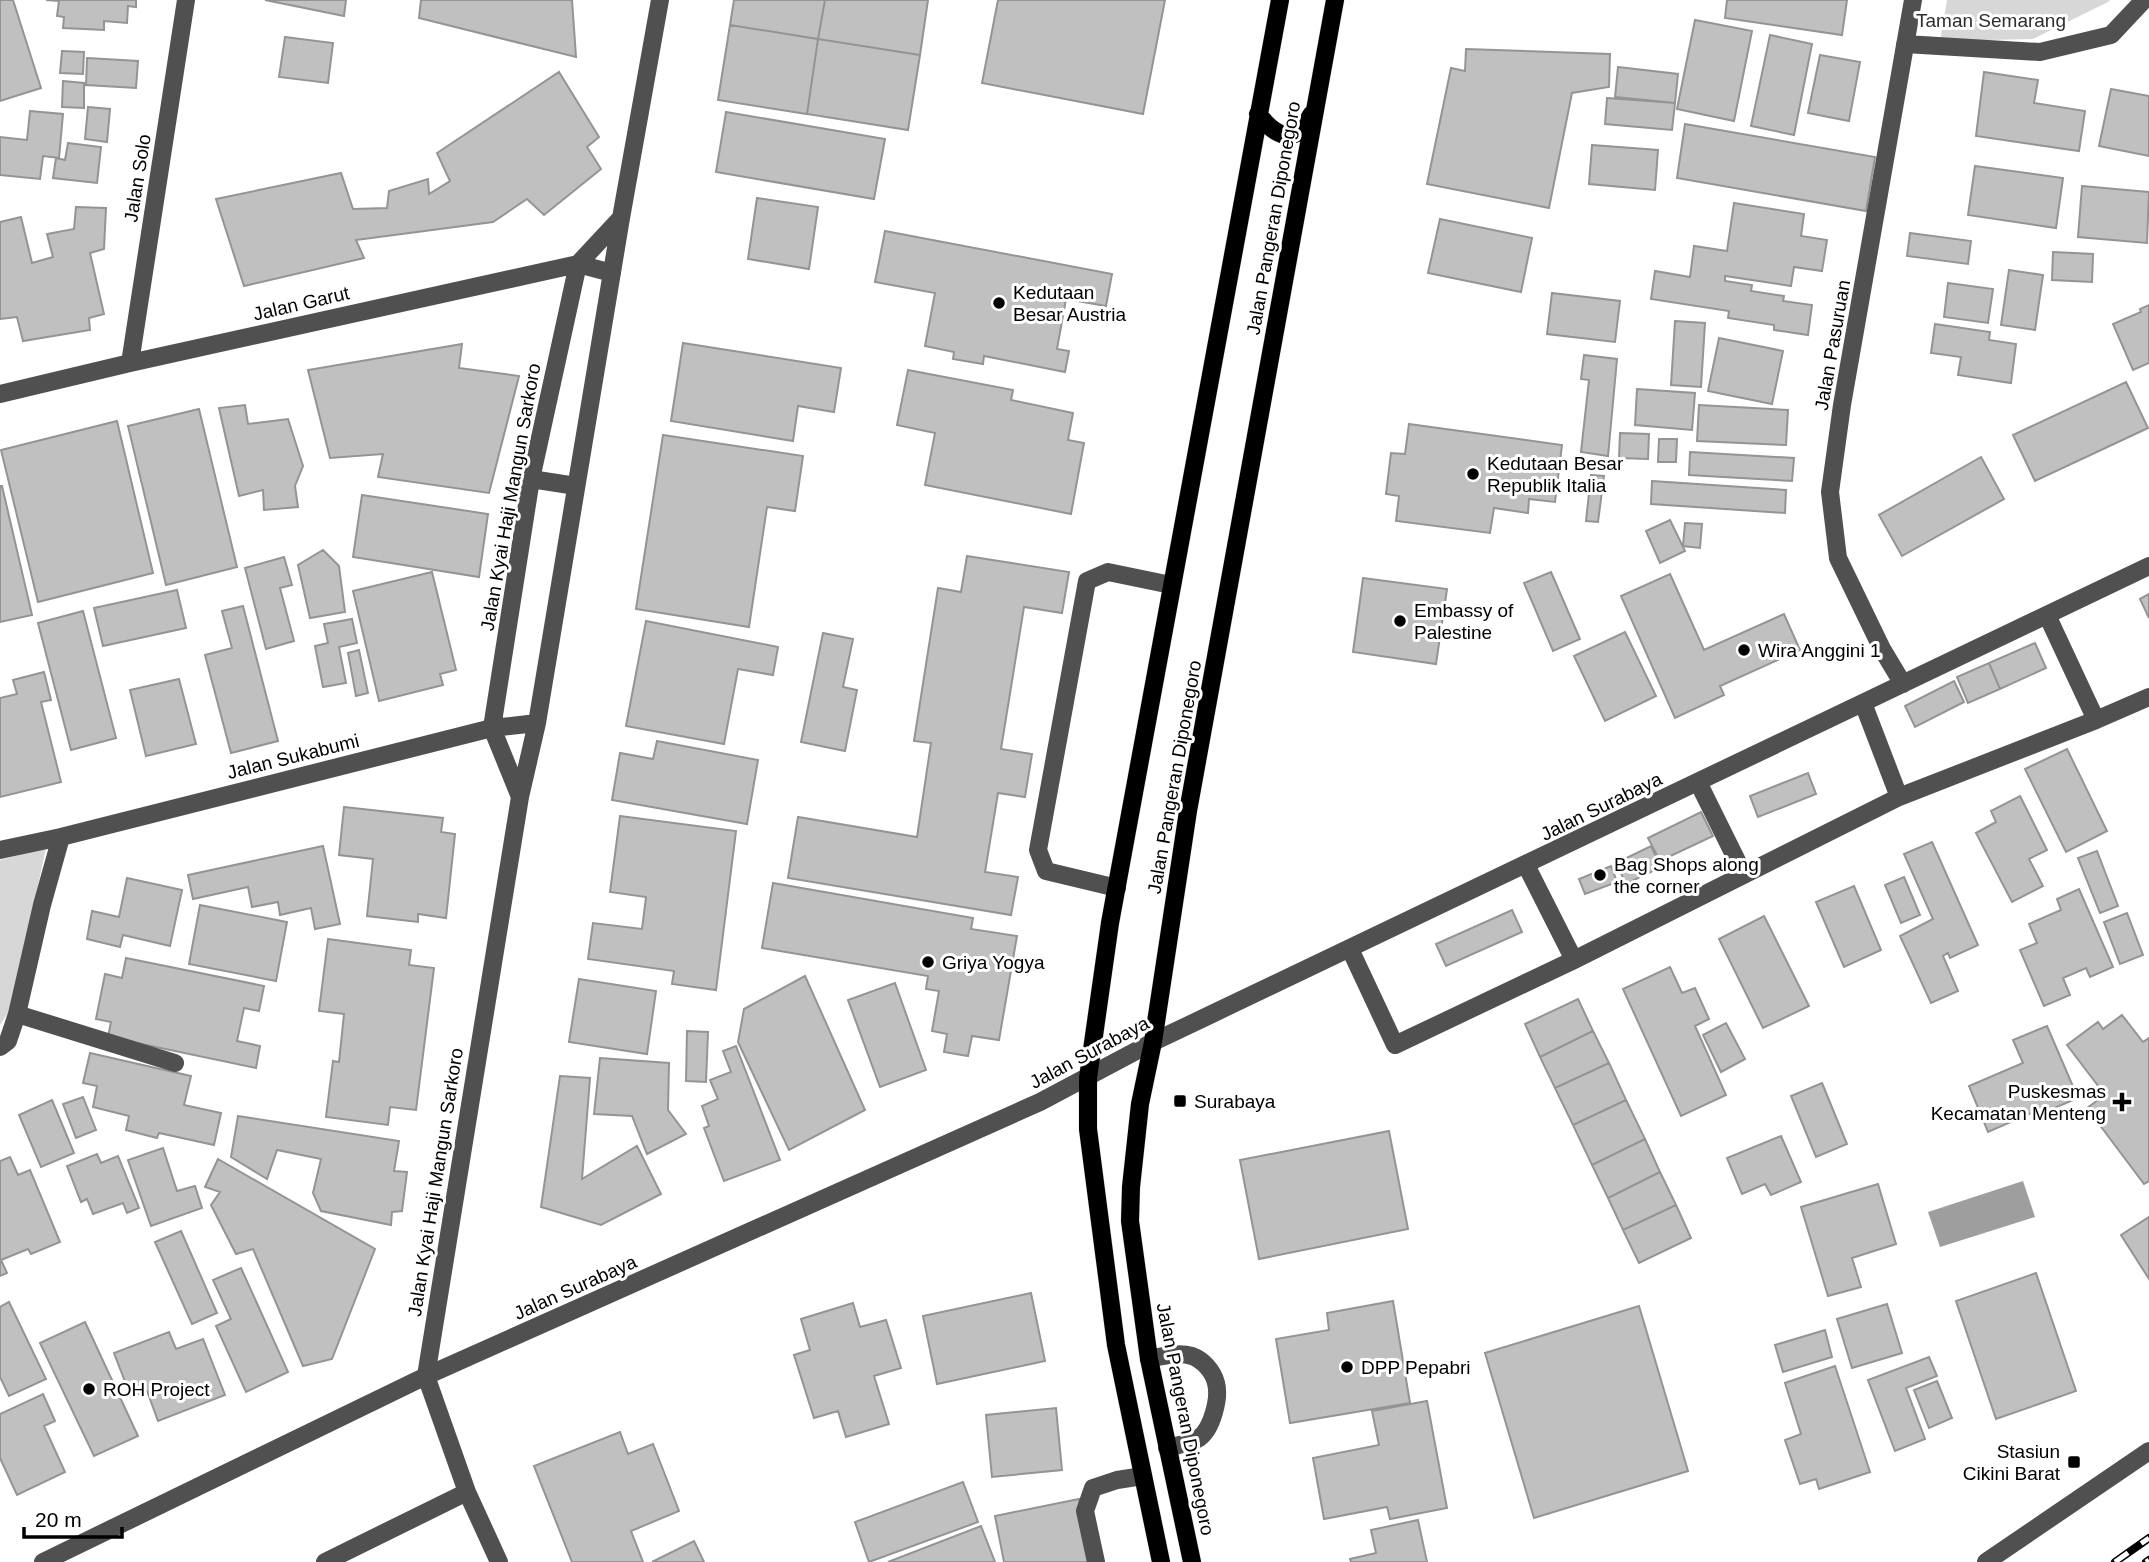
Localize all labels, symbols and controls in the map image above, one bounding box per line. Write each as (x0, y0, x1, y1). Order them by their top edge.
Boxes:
park label: Taman Semarang (1916, 10, 2066, 31)
street label: Jalan Pangeran Diponegoro (1243, 100, 1304, 336)
street label: Jalan Solo (120, 133, 155, 224)
street label: Jalan Pasuruan (1811, 278, 1854, 412)
street label: Jalan Garut (251, 282, 352, 325)
place label: Kedutaan Besar Austria (1013, 282, 1126, 325)
marker: Kedutaan Besar Austria (991, 295, 1007, 311)
street label: Jalan Kyai Haji Mangun Sarkoro (477, 362, 544, 633)
place label: Kedutaan Besar Republik Italia (1487, 453, 1624, 496)
marker: Kedutaan Besar Republik Italia (1465, 466, 1481, 482)
place label: Embassy of Palestine (1414, 600, 1514, 643)
marker: Embassy of Palestine (1392, 613, 1408, 629)
place label: Wira Anggini 1 (1758, 640, 1881, 661)
marker: Wira Anggini 1 (1736, 642, 1752, 658)
street label: Jalan Pangeran Diponegoro (1144, 659, 1205, 895)
street label: Jalan Sukabumi (225, 730, 361, 783)
street label: Jalan Surabaya (1537, 768, 1666, 845)
place label: Bag Shops along the corner (1614, 854, 1759, 897)
marker: Bag Shops along the corner (1592, 867, 1608, 883)
place label: Griya Yogya (942, 952, 1045, 973)
marker: Griya Yogya (920, 954, 936, 970)
street label: Jalan Surabaya (1026, 1012, 1153, 1093)
street label: Jalan Kyai Haji Mangun Sarkoro (404, 1046, 467, 1318)
place label: Puskesmas Kecamatan Menteng (1931, 1081, 2106, 1124)
place label: Surabaya (1194, 1091, 1276, 1112)
marker: Puskesmas Kecamatan Menteng (2112, 1092, 2132, 1112)
marker: Surabaya (1172, 1093, 1188, 1109)
street label: Jalan Surabaya (511, 1251, 640, 1324)
street label: Jalan Pangeran Diponegoro (1153, 1301, 1218, 1537)
place label: DPP Pepabri (1361, 1357, 1471, 1378)
marker: DPP Pepabri (1339, 1359, 1355, 1375)
place label: ROH Project (103, 1379, 210, 1400)
marker: ROH Project (81, 1381, 97, 1397)
place label: Stasiun Cikini Barat (1963, 1441, 2061, 1484)
marker: Stasiun Cikini Barat (2066, 1454, 2082, 1470)
scale bar (24, 1496, 122, 1540)
text: 20 m (35, 1508, 82, 1531)

